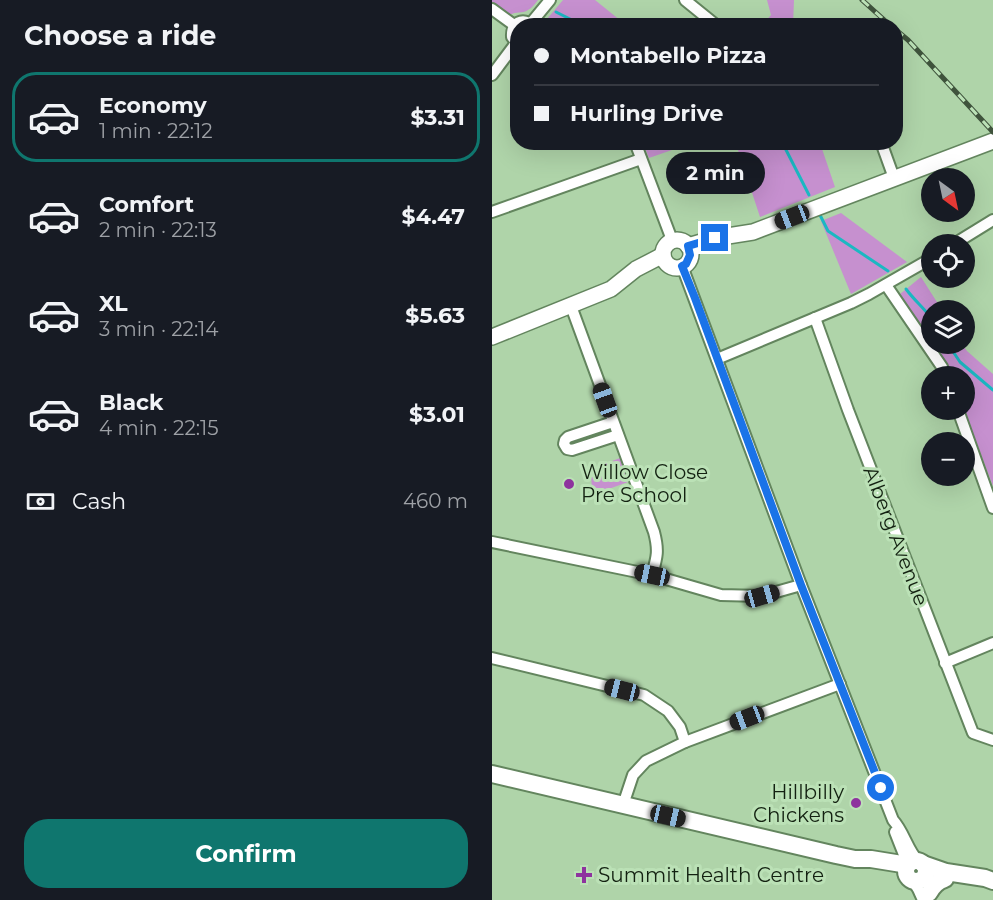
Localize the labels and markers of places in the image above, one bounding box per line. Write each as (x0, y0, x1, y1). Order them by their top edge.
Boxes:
place label: Willow Close Pre School (581, 460, 708, 507)
marker: Willow Close Pre School (562, 477, 576, 491)
place label: Hillbilly Chickens (753, 780, 844, 827)
marker: Hillbilly Chickens (849, 796, 863, 810)
place label: Summit Health Centre (598, 863, 824, 887)
marker: Summit Health Centre (575, 866, 593, 884)

